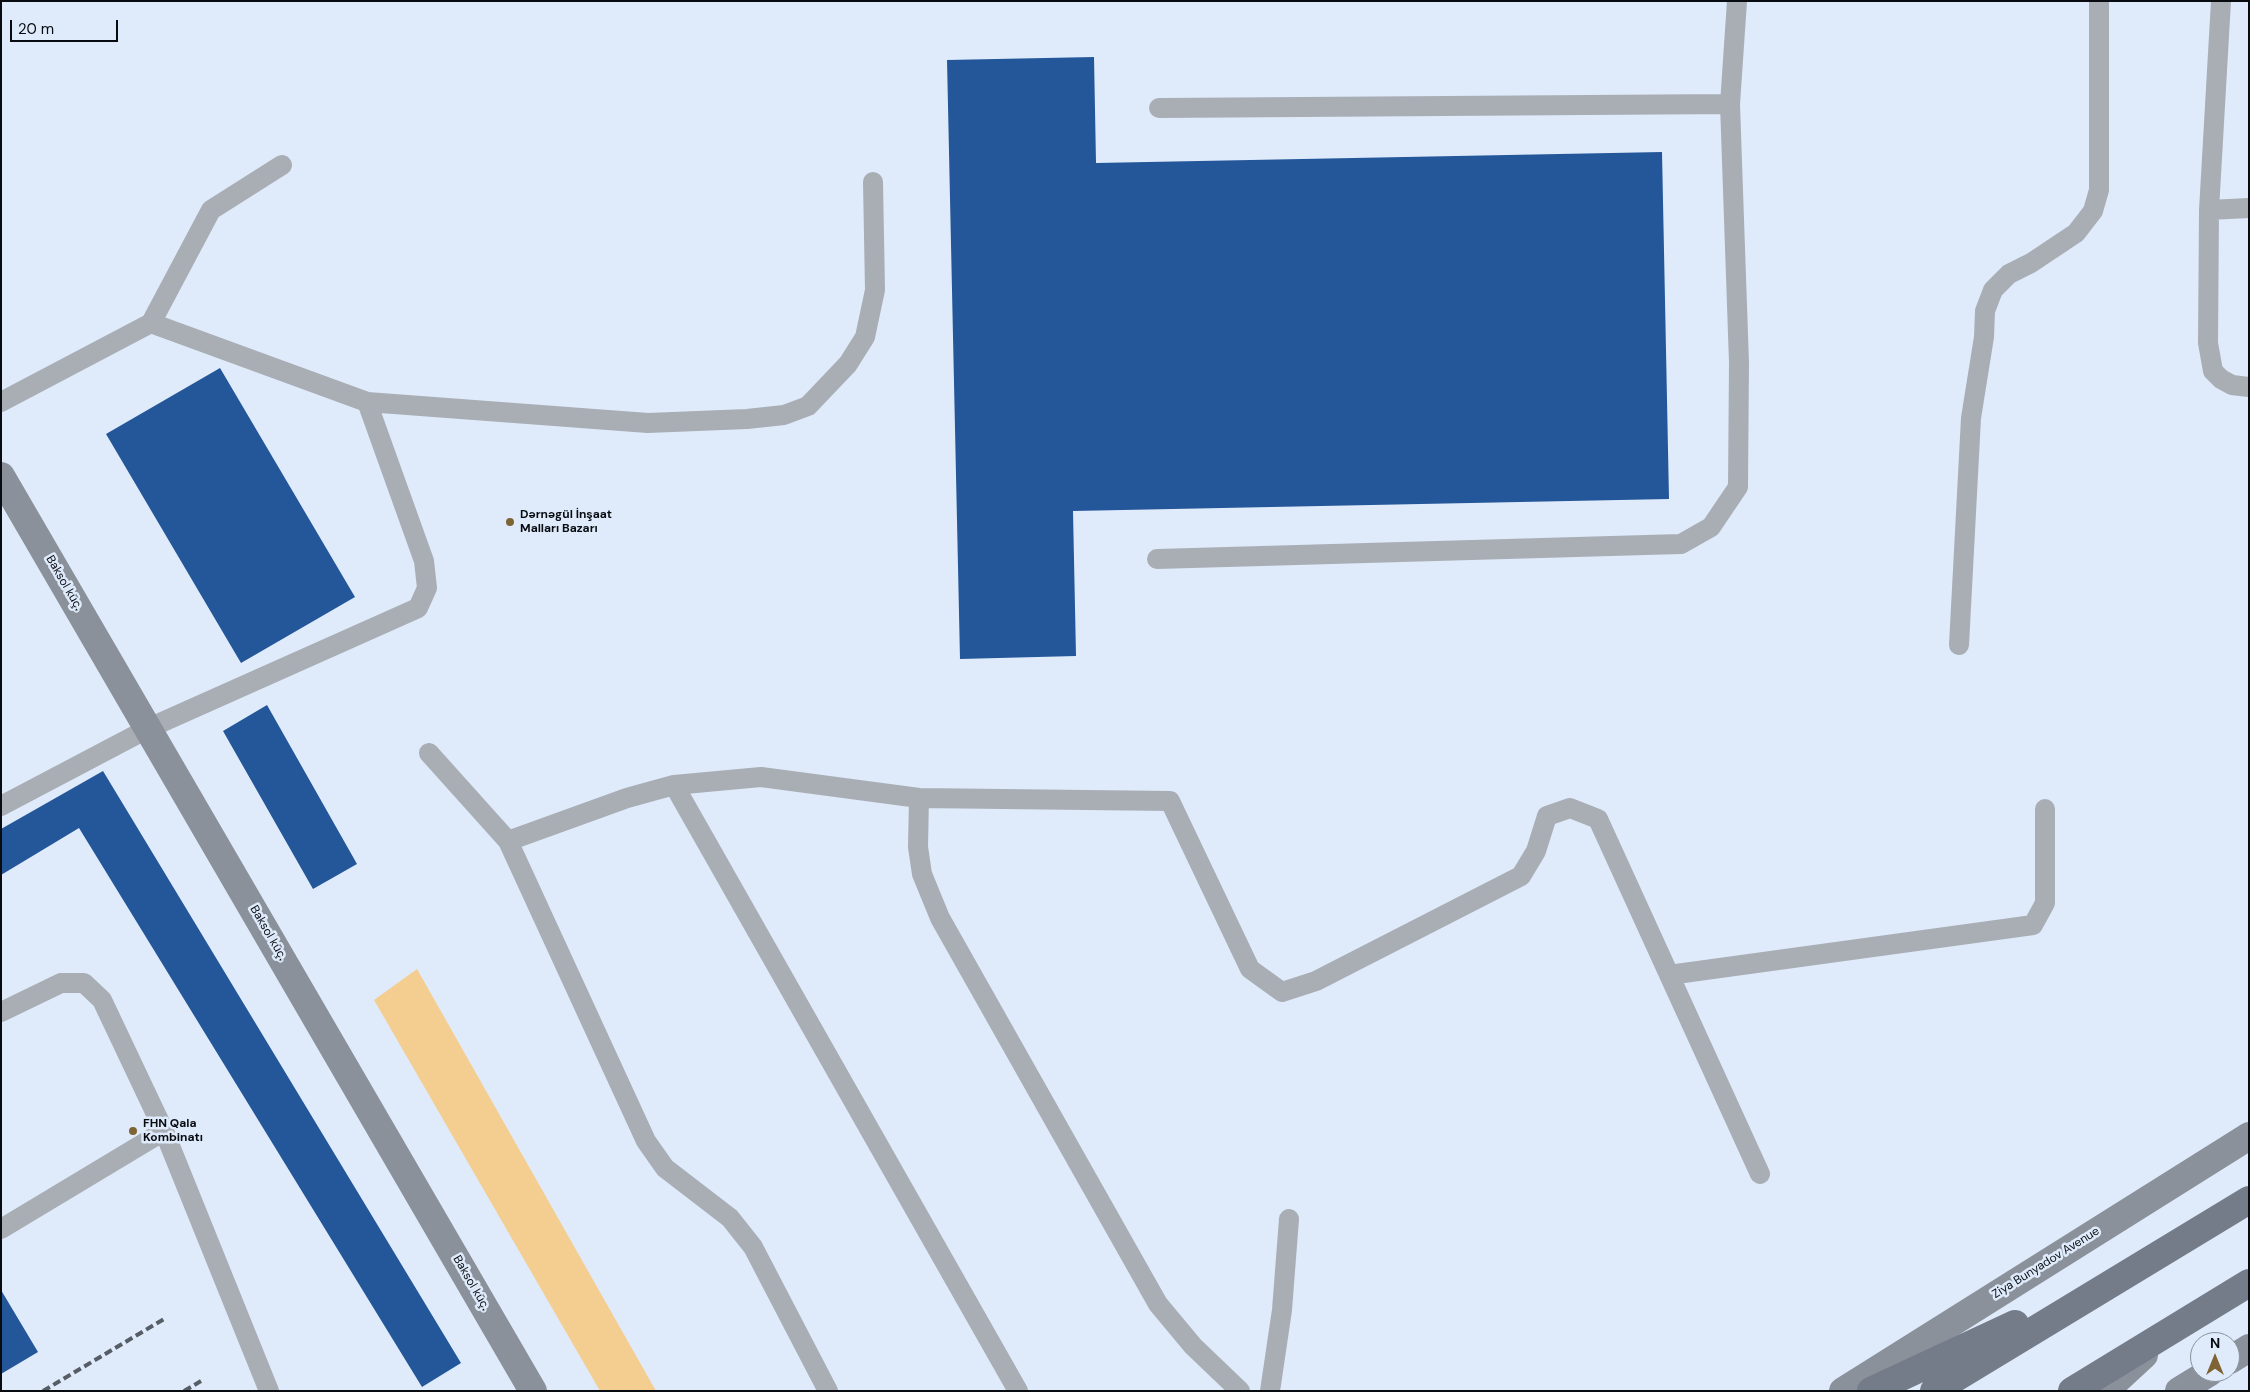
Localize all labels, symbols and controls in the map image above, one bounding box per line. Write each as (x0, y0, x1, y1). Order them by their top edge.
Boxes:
scale bar (12, 10, 120, 42)
text: 20 m (18, 19, 54, 39)
place label: Dərnəgül İnşaat Malları Bazarı (520, 508, 612, 536)
marker: Dərnəgül İnşaat Malları Bazarı (504, 516, 516, 528)
street label: Baksol küç. (43, 553, 85, 613)
street label: Baksol küç. (247, 903, 289, 963)
place label: FHN Qala Kombinatı (143, 1117, 203, 1145)
marker: FHN Qala Kombinatı (127, 1125, 139, 1137)
street label: Ziya Bunyadov Avenue (1990, 1224, 2102, 1302)
street label: Baksol küç. (450, 1253, 492, 1313)
north arrow (2190, 1332, 2240, 1382)
text: N (2210, 1334, 2220, 1352)

